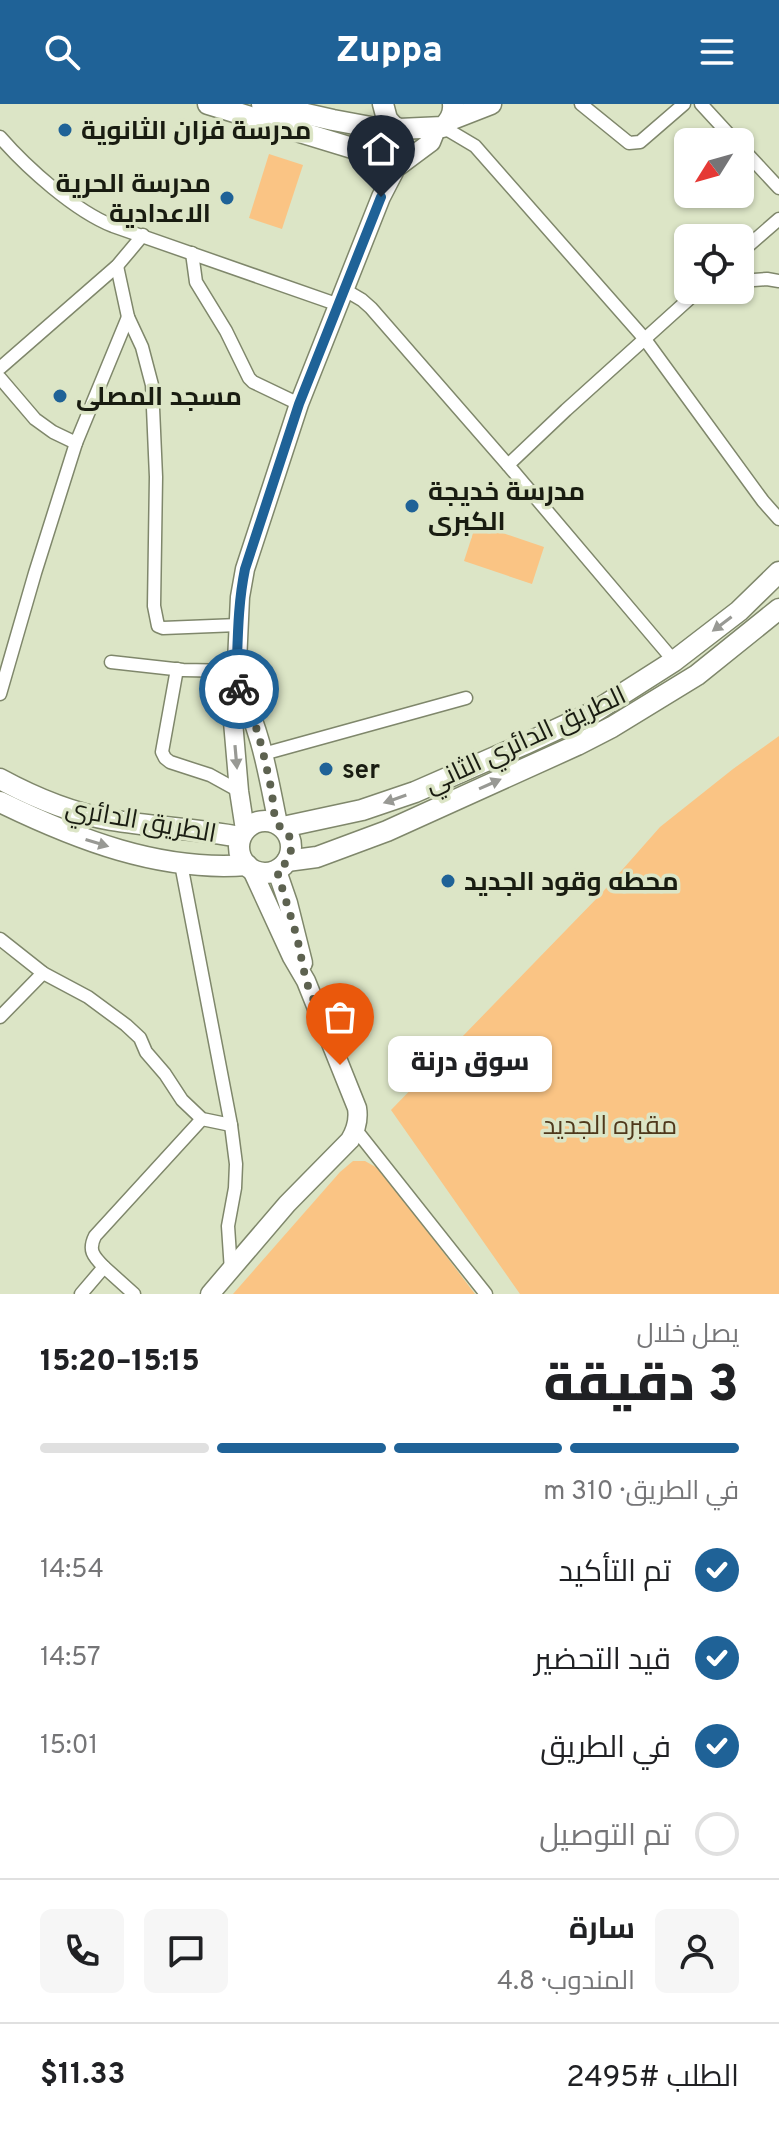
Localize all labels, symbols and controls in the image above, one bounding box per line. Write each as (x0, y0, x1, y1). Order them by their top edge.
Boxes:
text: Zuppa (336, 29, 443, 75)
icon: search (40, 30, 84, 74)
icon: menu (695, 30, 739, 74)
pin (347, 115, 415, 197)
place label: مدرسة فزان الثانوية (81, 116, 312, 149)
marker: مدرسة فزان الثانوية (56, 121, 74, 139)
icon: home (359, 127, 403, 171)
north arrow (674, 128, 754, 208)
map controls (674, 128, 754, 304)
place label: مدرسة الحرية الاعدادية (56, 169, 211, 232)
marker: مدرسة الحرية الاعدادية (218, 189, 236, 207)
button: locate (674, 224, 754, 304)
place label: مسجد المصلى (76, 382, 242, 415)
marker: مسجد المصلى (51, 387, 69, 405)
place label: مدرسة خديجة الكبرى (428, 477, 585, 540)
marker: مدرسة خديجة الكبرى (403, 497, 421, 515)
one-way arrow (711, 616, 732, 632)
courier (199, 649, 279, 729)
icon: bike (217, 667, 261, 711)
street label: الطريق الدائري الثاني (420, 680, 633, 804)
one-way arrow (230, 745, 243, 770)
place label: ser (342, 755, 380, 788)
marker: ser (317, 760, 335, 778)
one-way arrow (478, 777, 502, 791)
street label: الطريق الدائري (62, 793, 219, 853)
one-way arrow (383, 793, 407, 805)
one-way arrow (86, 837, 110, 850)
place label: محطه وقود الجديد (464, 867, 679, 900)
marker: محطه وقود الجديد (439, 872, 457, 890)
pin (306, 983, 374, 1065)
icon: bag (318, 995, 362, 1039)
callout: سوق درنة (388, 1037, 552, 1093)
text: سوق درنة (411, 1047, 529, 1080)
park label: مقبره الجديد (543, 1111, 677, 1144)
text: يصل خلال (636, 1319, 739, 1352)
text: 15:15–15:20 (40, 1344, 200, 1381)
text: 3 دقيقة (544, 1354, 739, 1420)
text: في الطريق · 310 m (543, 1476, 739, 1509)
icon: check (695, 1548, 739, 1592)
text: 14:54 (40, 1554, 104, 1587)
text: تم التأكيد (559, 1555, 671, 1592)
icon: check (695, 1636, 739, 1680)
text: 14:57 (40, 1642, 101, 1675)
text: قيد التحضير (534, 1643, 671, 1680)
icon: check (695, 1724, 739, 1768)
text: 15:01 (40, 1730, 98, 1763)
text: في الطريق (540, 1731, 671, 1768)
text: تم التوصيل (539, 1819, 671, 1856)
button: phone (40, 1909, 124, 1993)
button: chat (144, 1909, 228, 1993)
button: person (655, 1909, 739, 1993)
text: سارة (569, 1912, 635, 1949)
text: المندوب · 4.8 (497, 1966, 635, 1999)
text: $11.33 (40, 2057, 126, 2094)
text: الطلب #2495 (566, 2060, 739, 2097)

